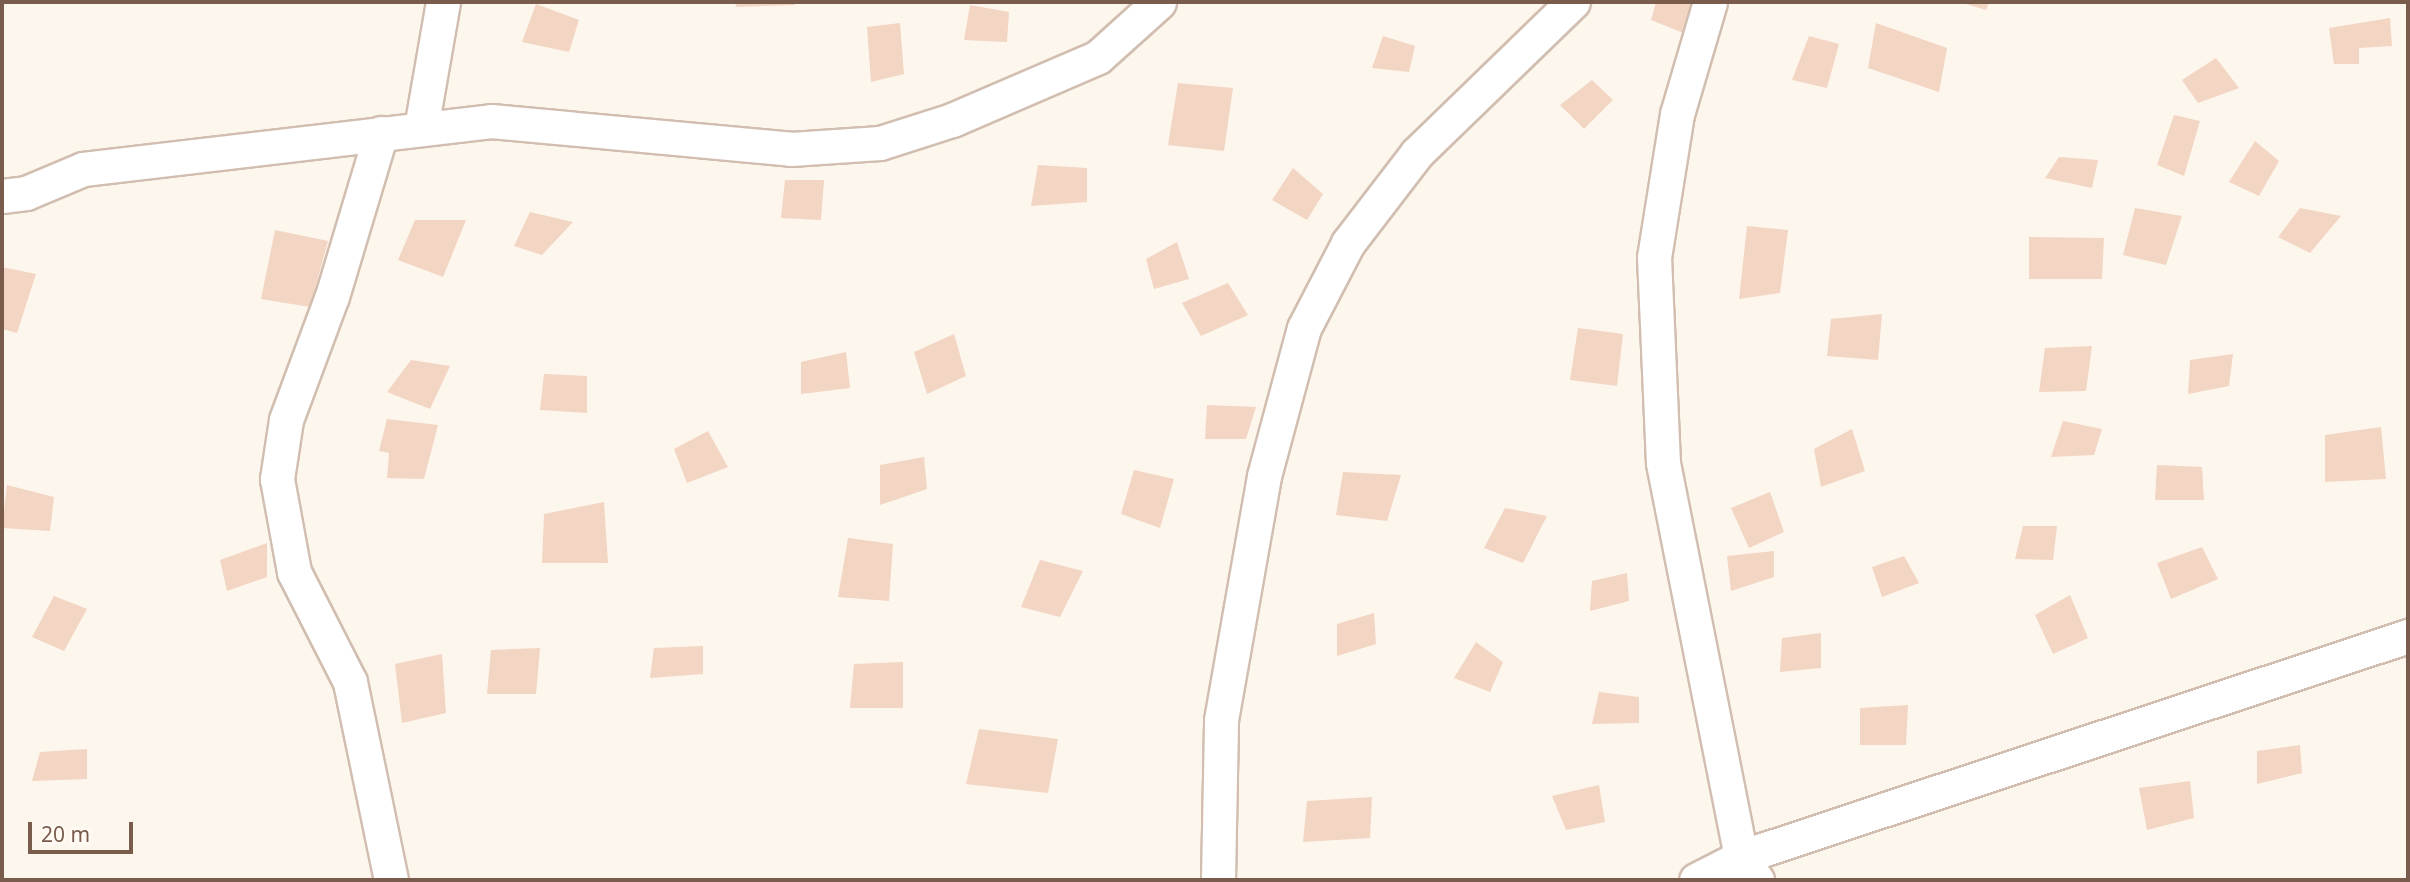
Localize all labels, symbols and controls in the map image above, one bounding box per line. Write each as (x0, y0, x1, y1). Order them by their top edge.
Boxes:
scale bar (32, 808, 136, 852)
text: 20 m (41, 820, 90, 848)

